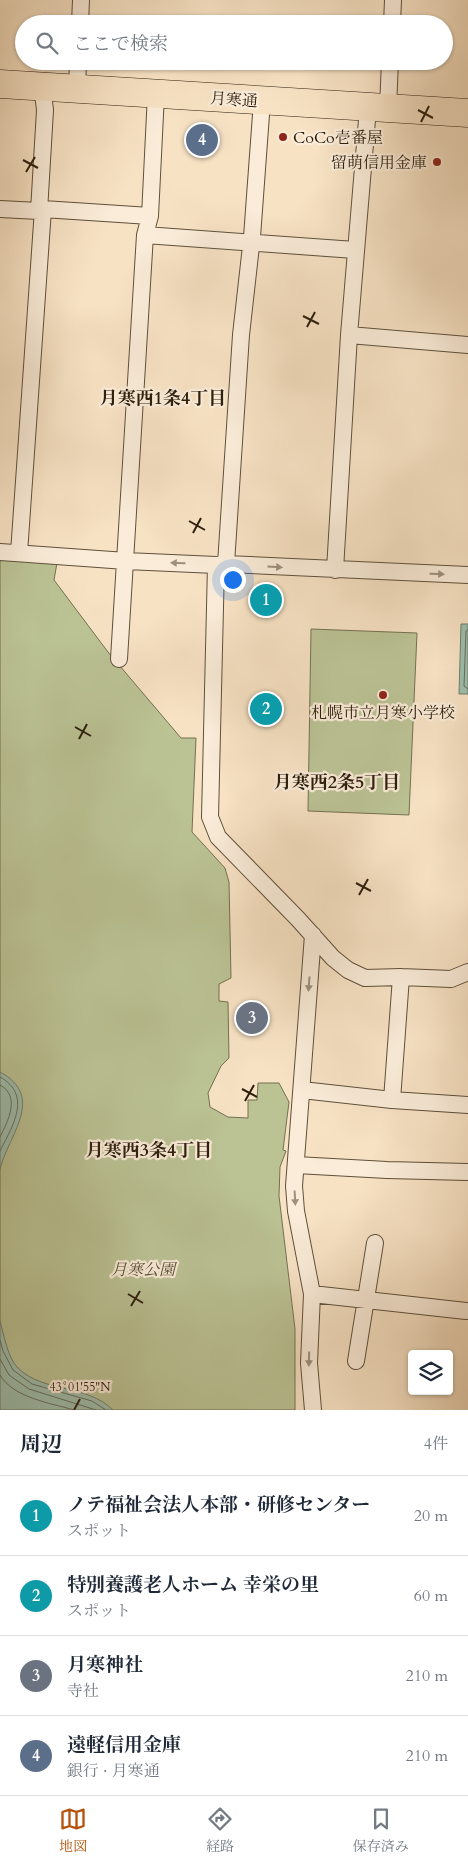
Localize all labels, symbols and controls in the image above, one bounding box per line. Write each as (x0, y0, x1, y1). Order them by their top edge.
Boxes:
search box (15, 15, 453, 70)
icon: search (33, 29, 61, 57)
text: ここで検索 (73, 31, 168, 57)
street label: 月寒通 (209, 87, 259, 113)
pin: 4 (186, 121, 218, 159)
place label: CoCo壱番屋 (293, 127, 383, 149)
marker: CoCo壱番屋 (277, 131, 289, 143)
place label: 留萌信用金庫 (331, 152, 427, 174)
marker: 留萌信用金庫 (431, 156, 443, 168)
district label: 月寒西1条4丁目 (100, 386, 226, 411)
one-way arrow (169, 559, 185, 567)
one-way arrow (267, 563, 283, 571)
your location (220, 567, 246, 593)
one-way arrow (430, 570, 446, 578)
pin: 1 (250, 581, 282, 619)
marker: 札幌市立月寒小学校 (377, 689, 389, 701)
pin: 2 (250, 690, 282, 728)
place label: 札幌市立月寒小学校 (311, 702, 455, 724)
district label: 月寒西2条5丁目 (274, 770, 400, 795)
one-way arrow (305, 976, 313, 992)
pin: 3 (236, 999, 268, 1037)
district label: 月寒西3条4丁目 (86, 1138, 212, 1163)
one-way arrow (291, 1191, 299, 1207)
park label: 月寒公園 (111, 1259, 178, 1281)
map controls (408, 1350, 453, 1395)
button: layers (408, 1350, 453, 1395)
one-way arrow (305, 1351, 313, 1367)
text: 43°01'55"N (50, 1379, 111, 1395)
text: 周辺 (20, 1430, 62, 1459)
text: 4件 (424, 1433, 448, 1455)
text: ノテ福祉会法人本部・研修センター (67, 1492, 370, 1518)
text: 1 (32, 1505, 40, 1527)
text: 20 m (414, 1505, 448, 1527)
text: スポット (67, 1520, 131, 1542)
text: 特別養護老人ホーム 幸栄の里 (67, 1572, 319, 1598)
text: 2 (32, 1585, 40, 1607)
text: 60 m (414, 1585, 448, 1607)
text: スポット (67, 1600, 131, 1622)
text: 月寒神社 (67, 1652, 143, 1678)
text: 3 (32, 1665, 40, 1687)
text: 210 m (406, 1665, 448, 1687)
text: 寺社 (67, 1680, 99, 1702)
text: 遠軽信用金庫 (67, 1732, 181, 1758)
text: 4 (32, 1745, 40, 1767)
text: 210 m (406, 1745, 448, 1767)
text: 銀行 · 月寒通 (67, 1760, 160, 1782)
tab: 地図 (59, 1805, 87, 1856)
tab: 経路 (206, 1805, 234, 1856)
tab: 保存済み (353, 1805, 409, 1856)

